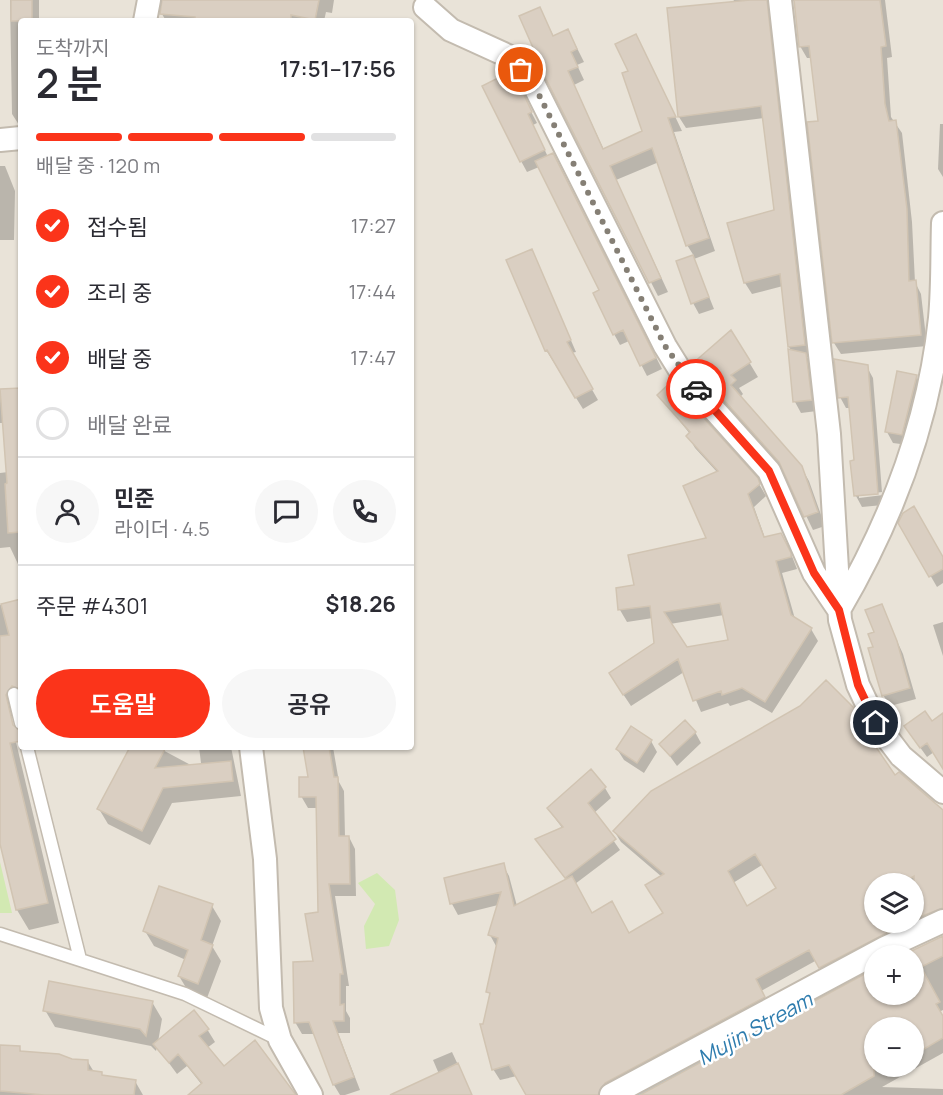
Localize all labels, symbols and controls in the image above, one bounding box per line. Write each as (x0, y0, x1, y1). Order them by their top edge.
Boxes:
text: 도착까지 (36, 34, 110, 61)
pin (495, 44, 546, 95)
icon: bag (504, 53, 537, 86)
text: 17:51–17:56 (280, 54, 396, 84)
text: 2 분 (36, 56, 103, 110)
text: 배달 중 · 120 m (36, 152, 160, 179)
icon: check (36, 209, 69, 242)
text: 접수됨 (87, 212, 148, 242)
text: 17:27 (351, 212, 396, 239)
icon: check (36, 275, 69, 308)
text: 조리 중 (87, 278, 152, 308)
text: 17:44 (348, 278, 396, 305)
icon: check (36, 341, 69, 374)
text: 배달 중 (87, 344, 152, 374)
text: 17:47 (350, 344, 396, 371)
courier (666, 359, 726, 419)
icon: car (680, 373, 713, 406)
text: 배달 완료 (87, 410, 172, 440)
button: person (36, 480, 99, 543)
button: chat (255, 480, 318, 543)
button: phone (333, 480, 396, 543)
text: 민준 (114, 483, 154, 513)
text: 라이더 · 4.5 (114, 515, 210, 542)
text: $18.26 (326, 589, 396, 619)
text: 주문 #4301 (36, 591, 148, 621)
button: 도움말 (36, 669, 210, 738)
button: 공유 (222, 669, 396, 738)
pin (850, 697, 901, 748)
icon: home (859, 706, 892, 739)
map controls (864, 873, 924, 1077)
button: layers (864, 873, 924, 933)
button: + (864, 945, 924, 1005)
water label: Mujin Stream (692, 984, 818, 1071)
button: − (864, 1017, 924, 1077)

